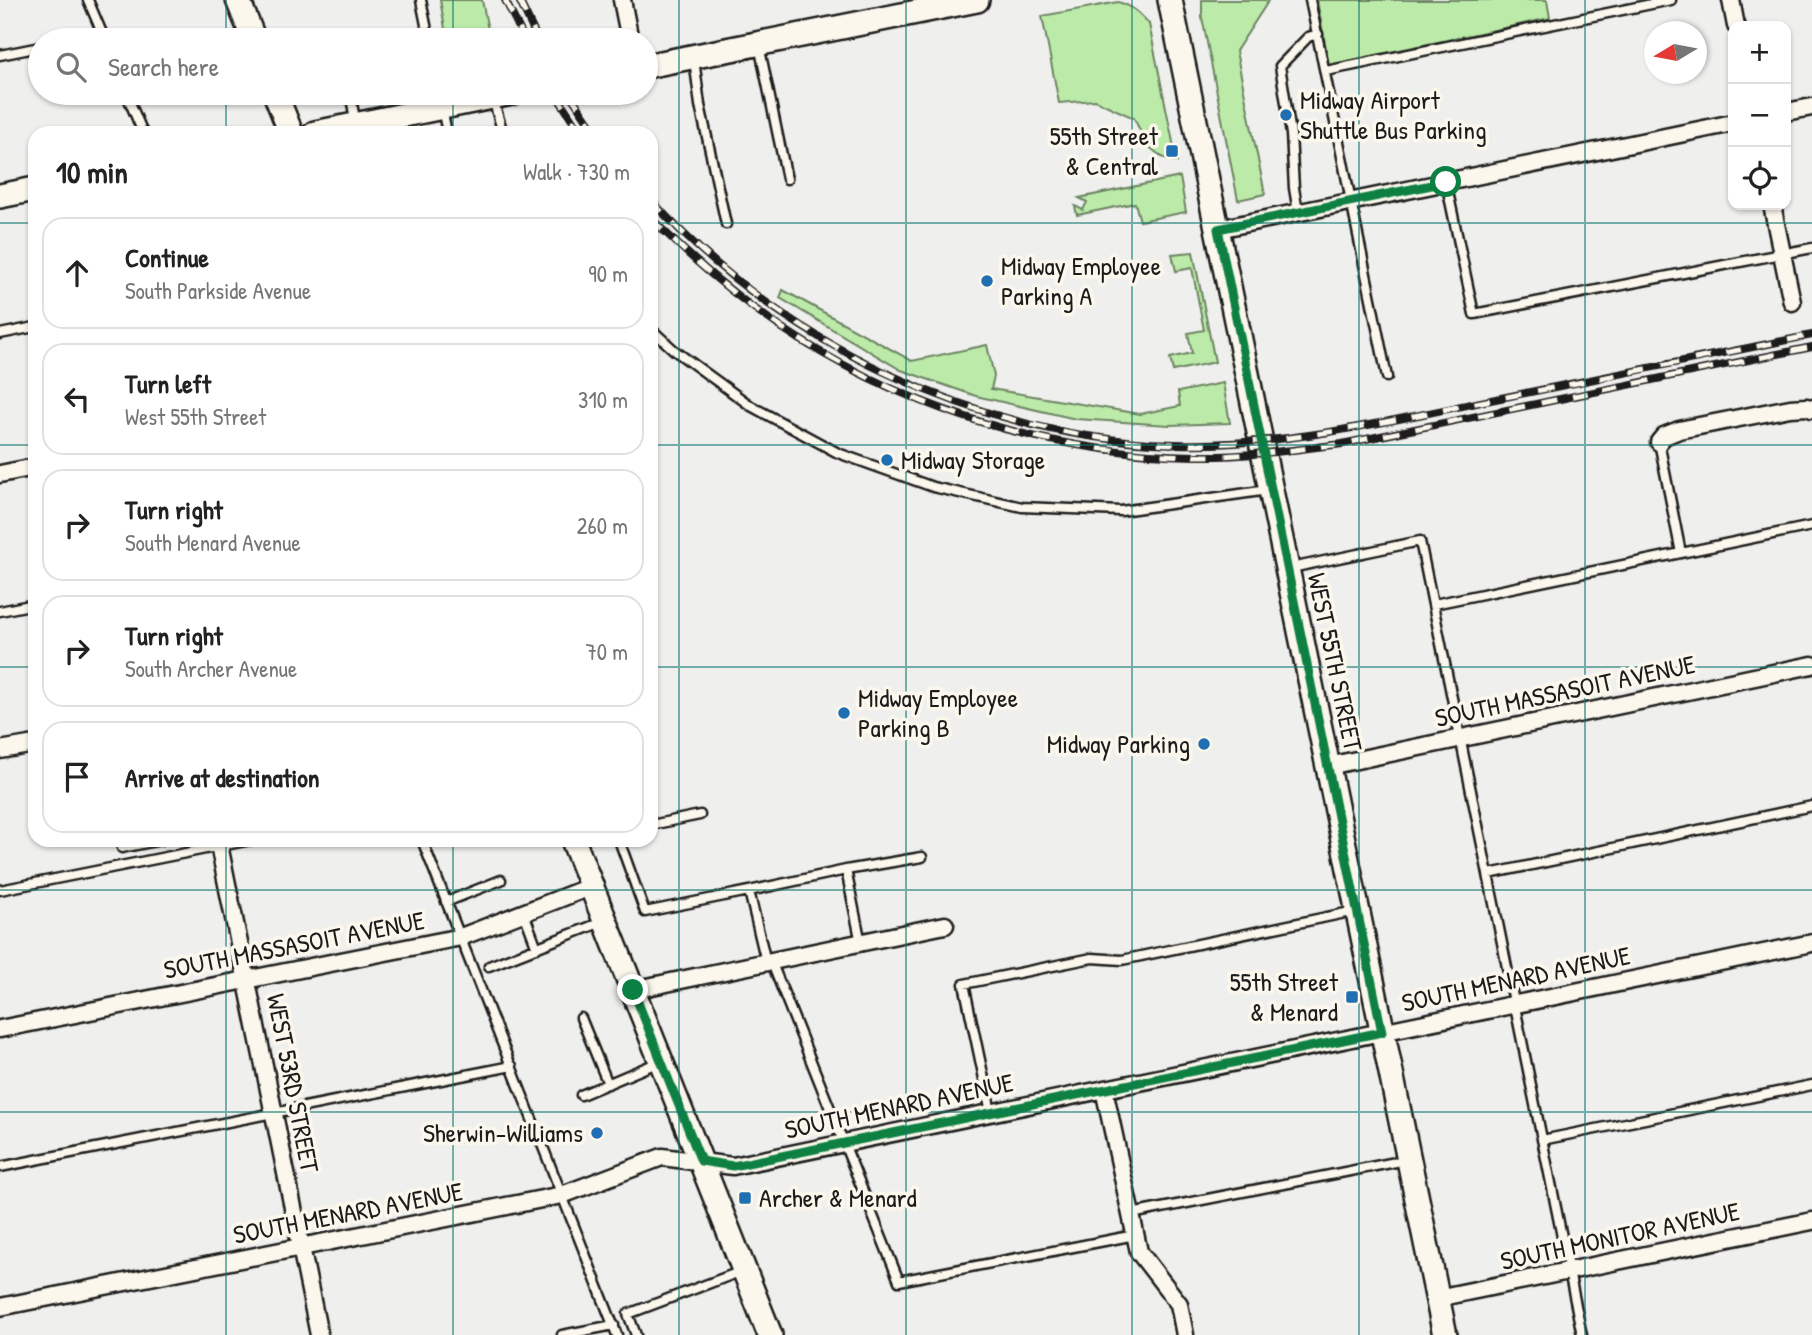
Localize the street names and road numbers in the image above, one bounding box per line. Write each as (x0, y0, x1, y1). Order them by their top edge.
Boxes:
street label: WEST 55TH STREET (1300, 570, 1372, 755)
street label: SOUTH MASSASOIT AVENUE (1432, 646, 1699, 735)
street label: SOUTH MASSASOIT AVENUE (161, 902, 428, 987)
street label: SOUTH MENARD AVENUE (1398, 937, 1634, 1020)
street label: WEST 53RD STREET (259, 991, 328, 1176)
street label: SOUTH MENARD AVENUE (781, 1064, 1017, 1147)
street label: SOUTH MENARD AVENUE (230, 1173, 466, 1252)
street label: SOUTH MONITOR AVENUE (1497, 1193, 1743, 1278)

